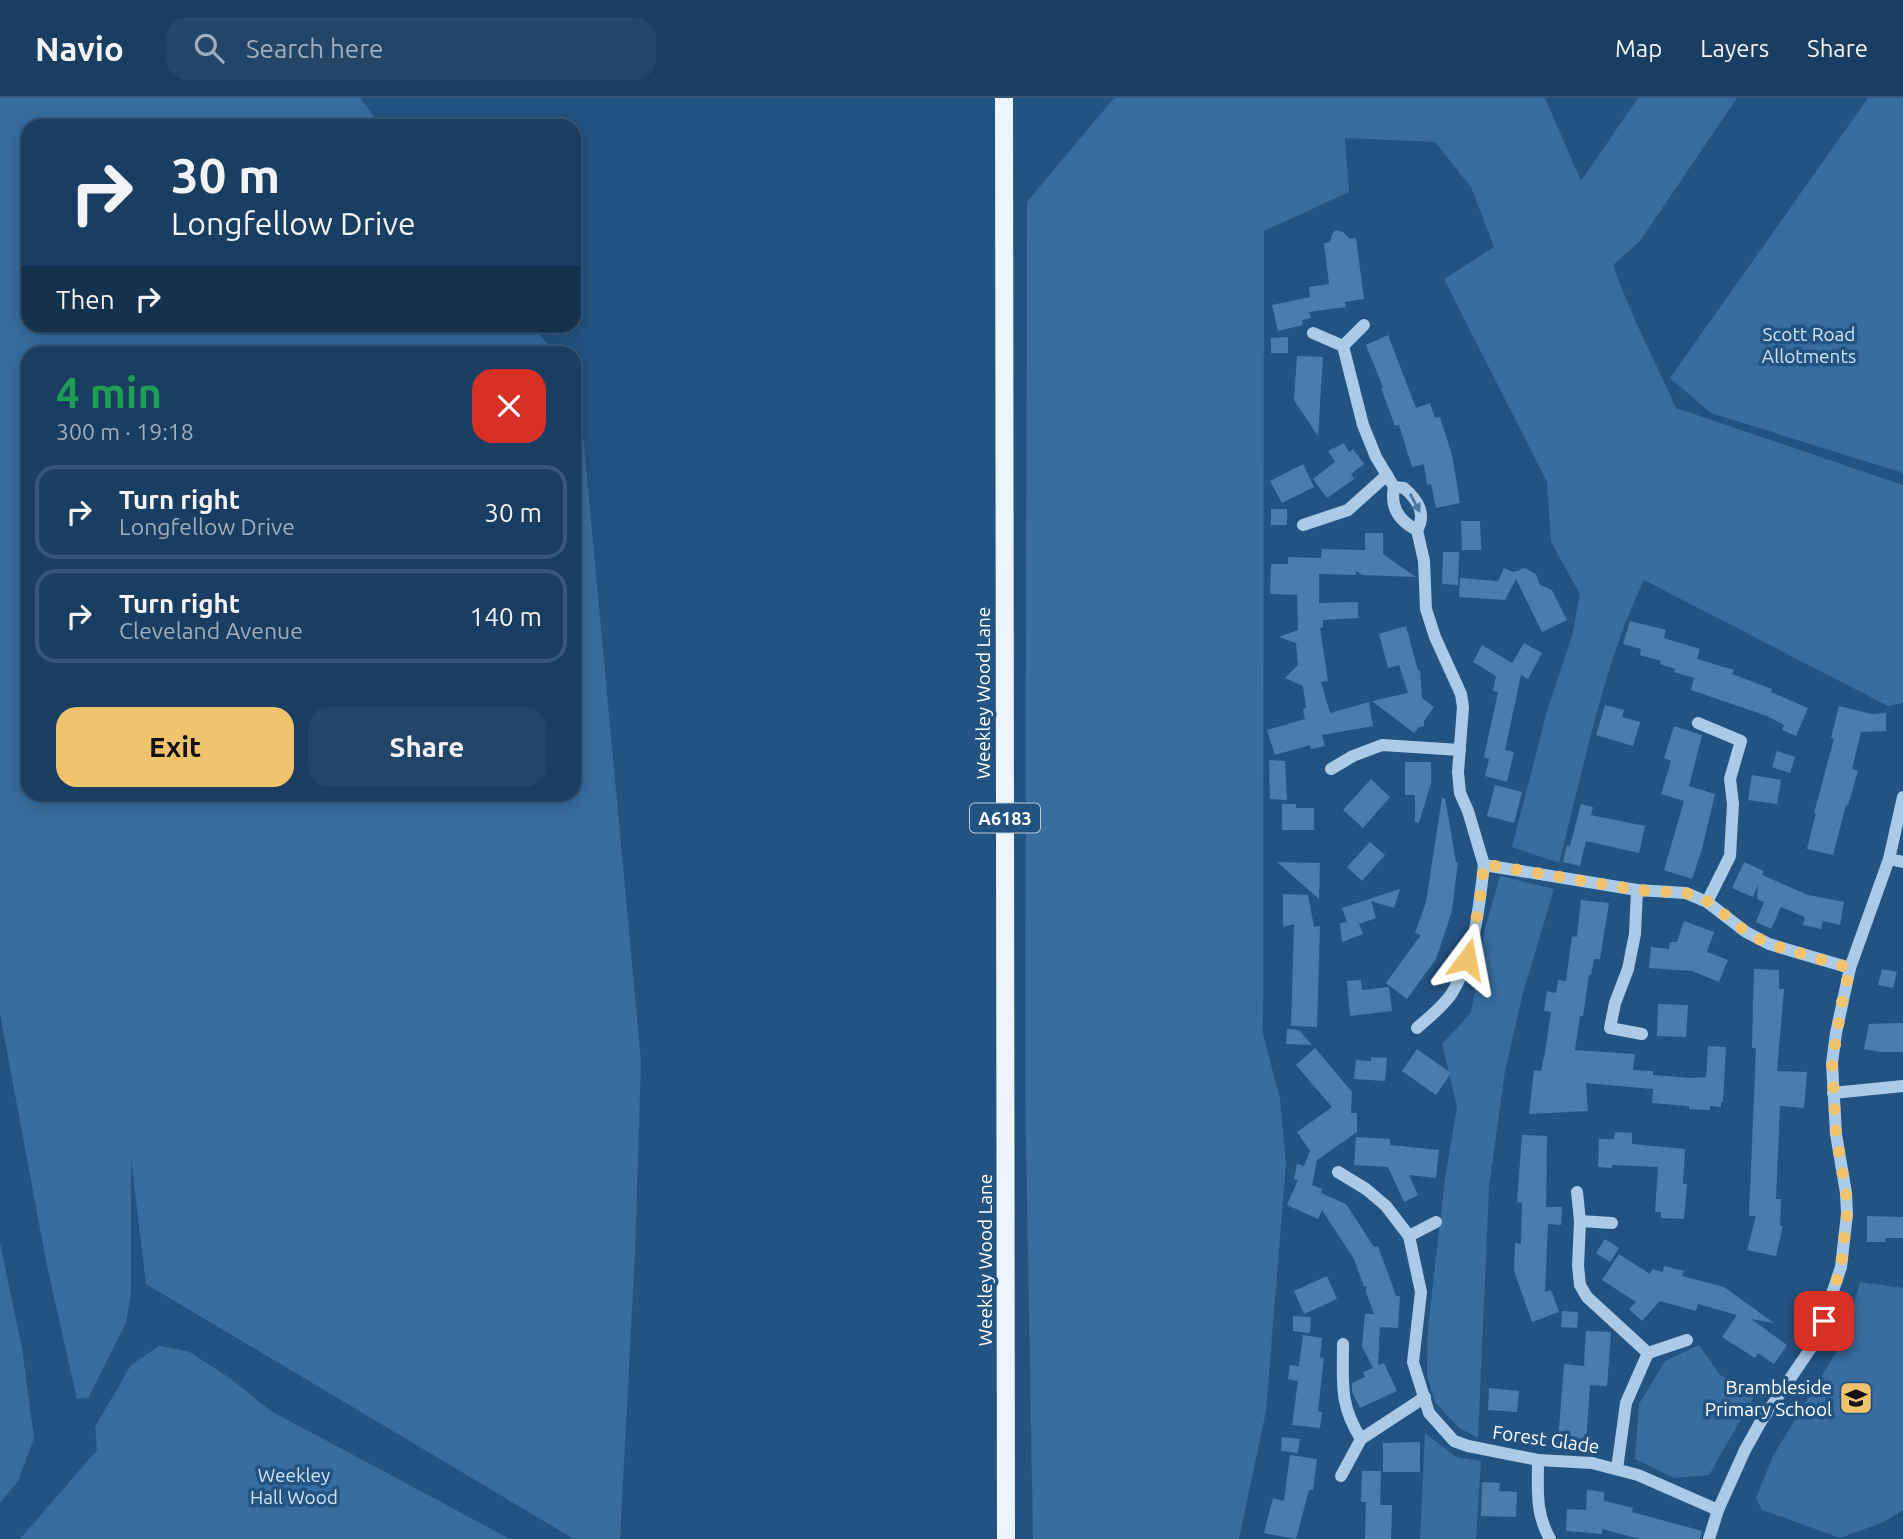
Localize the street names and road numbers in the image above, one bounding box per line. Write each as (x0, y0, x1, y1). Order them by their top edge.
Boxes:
street label: Weekley Wood Lane (972, 607, 994, 779)
road number: A6183 (970, 804, 1040, 832)
street label: Weekley Wood Lane (974, 1174, 996, 1346)
street label: Forest Glade (1491, 1421, 1601, 1457)

